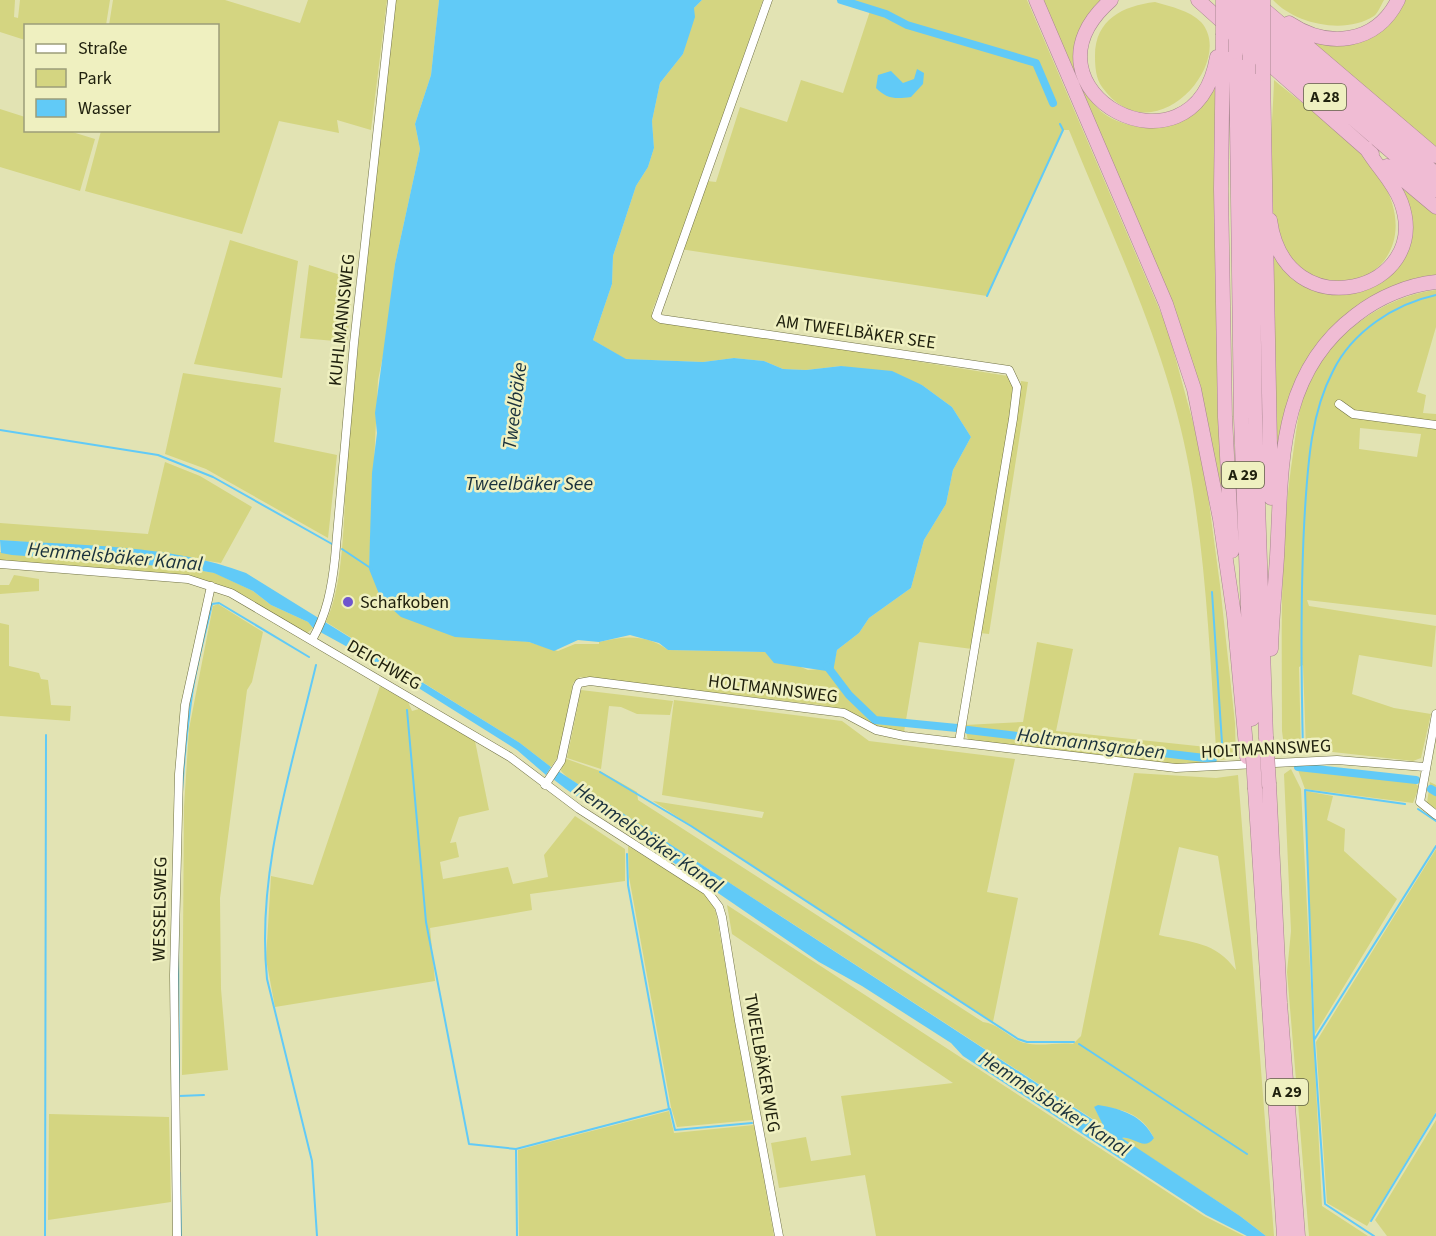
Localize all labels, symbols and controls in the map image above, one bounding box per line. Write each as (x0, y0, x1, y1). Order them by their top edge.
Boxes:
legend (24, 24, 219, 132)
text: Straße (78, 36, 128, 61)
text: Park (78, 66, 112, 91)
road number: A 28 (1304, 84, 1346, 110)
text: Wasser (78, 96, 132, 121)
street label: KUHLMANNSWEG (323, 253, 361, 387)
street label: AM TWEELBÄKER SEE (775, 308, 937, 356)
water label: Tweelbäke (496, 361, 534, 451)
road number: A 29 (1222, 462, 1264, 488)
water label: Tweelbäker See (465, 470, 593, 498)
water label: Hemmelsbäker Kanal (26, 535, 204, 579)
place label: Schafkoben (360, 590, 449, 615)
marker: Schafkoben (341, 595, 355, 609)
street label: DEICHWEG (342, 634, 426, 696)
street label: HOLTMANNSWEG (707, 669, 839, 709)
water label: Holtmannsgraben (1015, 721, 1167, 767)
street label: HOLTMANNSWEG (1200, 733, 1332, 765)
water label: Hemmelsbäker Kanal (568, 776, 728, 900)
street label: WESSELSWEG (147, 856, 173, 962)
street label: TWEELBÄKER WEG (738, 992, 786, 1134)
water label: Hemmelsbäker Kanal (973, 1044, 1135, 1164)
road number: A 29 (1266, 1079, 1308, 1105)

